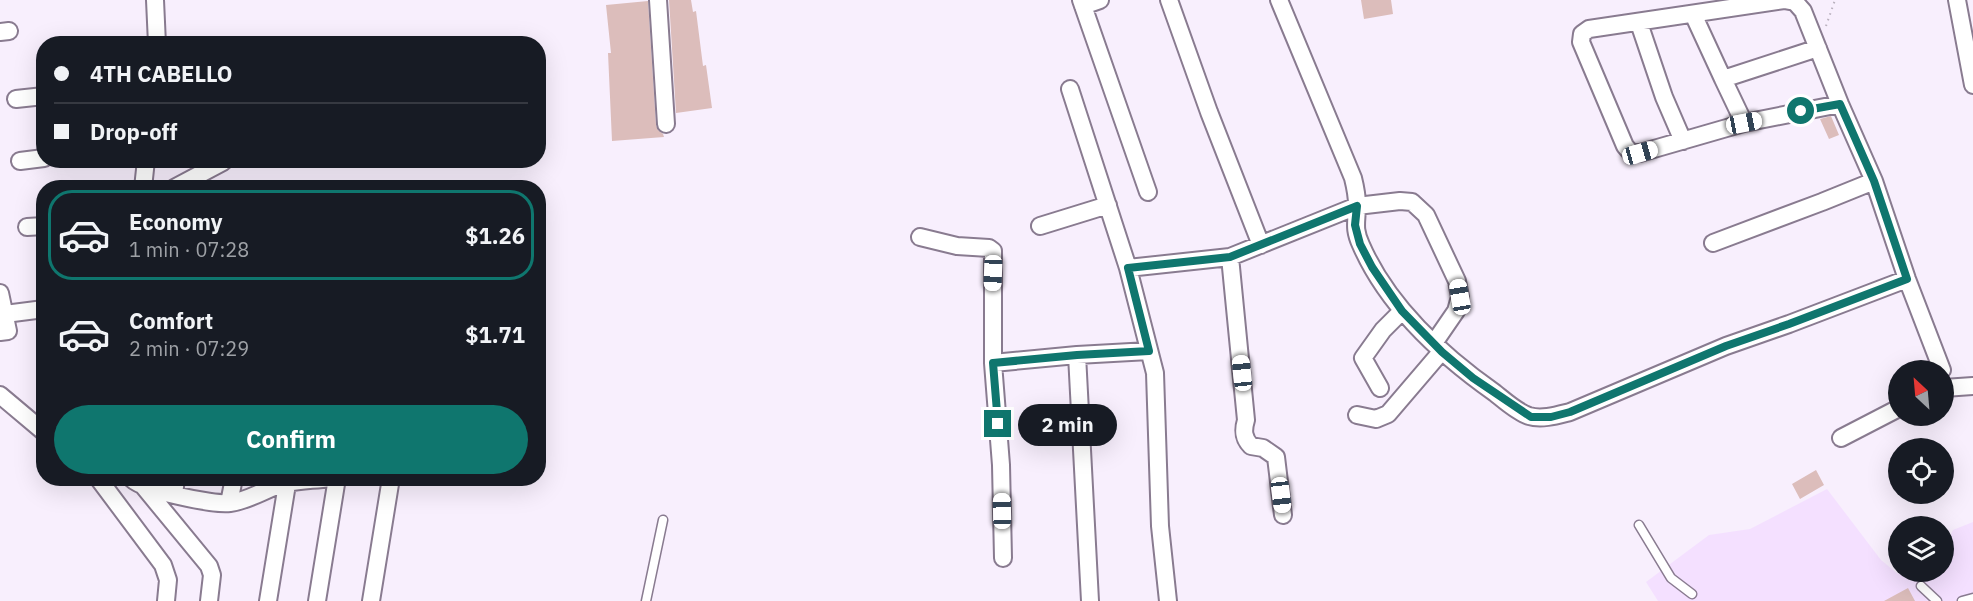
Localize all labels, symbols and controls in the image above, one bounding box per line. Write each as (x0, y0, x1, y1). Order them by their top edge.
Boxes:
text: 4TH CABELLO (90, 59, 233, 88)
route start (1787, 97, 1814, 124)
car (1725, 111, 1763, 135)
text: Drop-off (90, 117, 177, 146)
car (1620, 139, 1660, 167)
text: Economy (129, 207, 223, 236)
icon: car (57, 208, 111, 262)
text: $1.26 (465, 221, 525, 250)
text: 1 min · 07:28 (129, 236, 249, 263)
car (983, 255, 1003, 291)
car (1448, 278, 1472, 316)
text: Comfort (129, 306, 213, 335)
icon: car (57, 307, 111, 361)
text: $1.71 (465, 320, 525, 349)
text: 2 min · 07:29 (129, 335, 249, 362)
car (1231, 354, 1253, 392)
north arrow (1888, 360, 1954, 426)
map controls (1888, 360, 1954, 582)
callout: 2 min (1019, 403, 1118, 445)
button: Confirm (54, 405, 528, 474)
route end (984, 410, 1011, 437)
text: 2 min (1041, 411, 1094, 438)
button: locate (1888, 438, 1954, 504)
car (1270, 476, 1292, 514)
car (993, 493, 1011, 529)
button: layers (1888, 516, 1954, 582)

